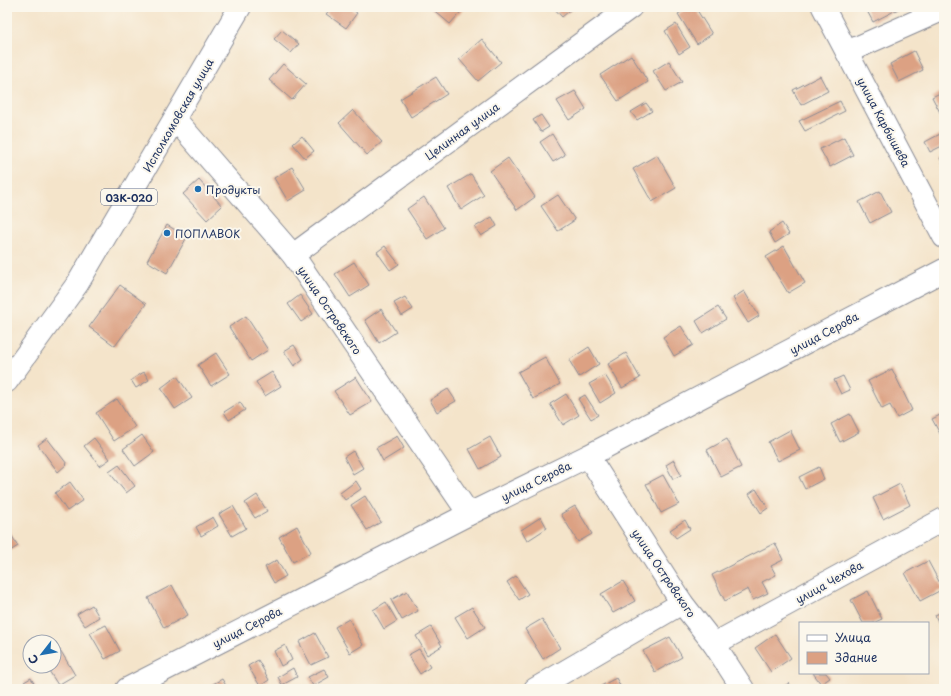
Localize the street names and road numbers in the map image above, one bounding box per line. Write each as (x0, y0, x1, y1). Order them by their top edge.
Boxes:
street label: Исполкомовская улица (138, 55, 218, 175)
street label: улица Карбышева (853, 74, 915, 170)
street label: Целинная улица (421, 98, 503, 164)
road number: 03К-020 (101, 189, 157, 205)
street label: улица Островского (294, 262, 366, 358)
street label: улица Серова (786, 308, 862, 358)
street label: улица Серова (498, 457, 574, 505)
street label: улица Островского (628, 525, 700, 621)
street label: улица Чехова (792, 556, 866, 608)
street label: улица Серова (209, 602, 285, 652)

